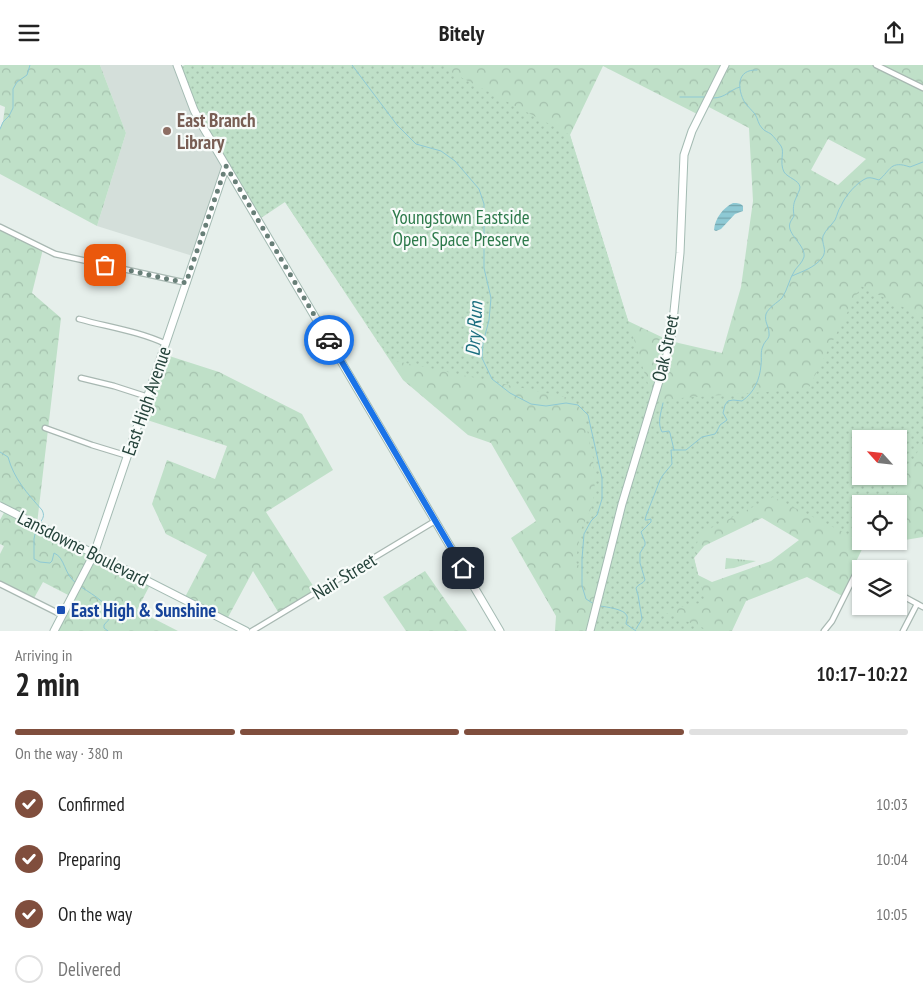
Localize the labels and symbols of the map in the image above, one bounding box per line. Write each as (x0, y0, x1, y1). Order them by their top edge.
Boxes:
place label: East Branch Library (177, 108, 256, 154)
marker: East Branch Library (161, 125, 173, 137)
park label: Youngstown Eastside Open Space Preserve (392, 205, 530, 251)
pin (84, 244, 126, 286)
water label: Dry Run (460, 300, 488, 357)
street label: Oak Street (646, 311, 684, 384)
courier (304, 315, 354, 365)
street label: East High Avenue (116, 343, 176, 459)
north arrow (852, 430, 908, 485)
street label: Lansdowne Boulevard (14, 505, 152, 591)
street label: Nair Street (308, 547, 381, 604)
pin (442, 547, 484, 589)
place label: East High & Sunshine (71, 598, 216, 622)
marker: East High & Sunshine (55, 604, 67, 616)

